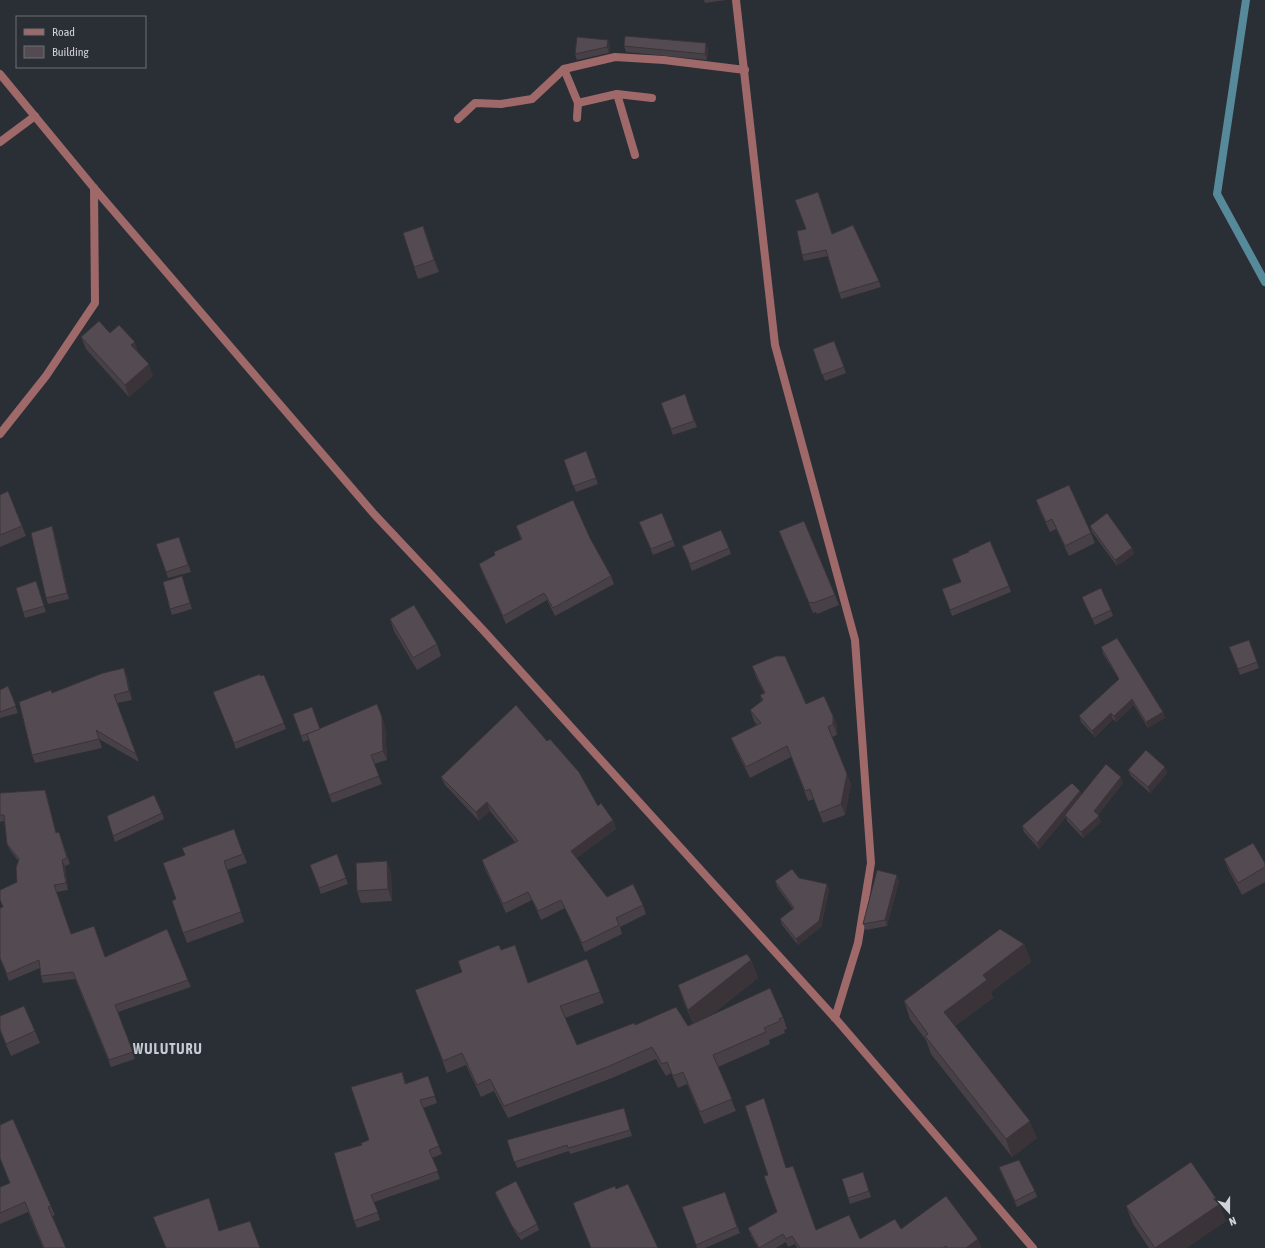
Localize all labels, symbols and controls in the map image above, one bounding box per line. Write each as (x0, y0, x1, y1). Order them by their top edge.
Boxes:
legend (16, 16, 146, 68)
text: Road (52, 25, 75, 39)
text: Building (52, 45, 90, 59)
district label: WULUTURU (132, 1041, 203, 1057)
north arrow (1209, 1192, 1249, 1232)
text: N (1227, 1215, 1238, 1228)

